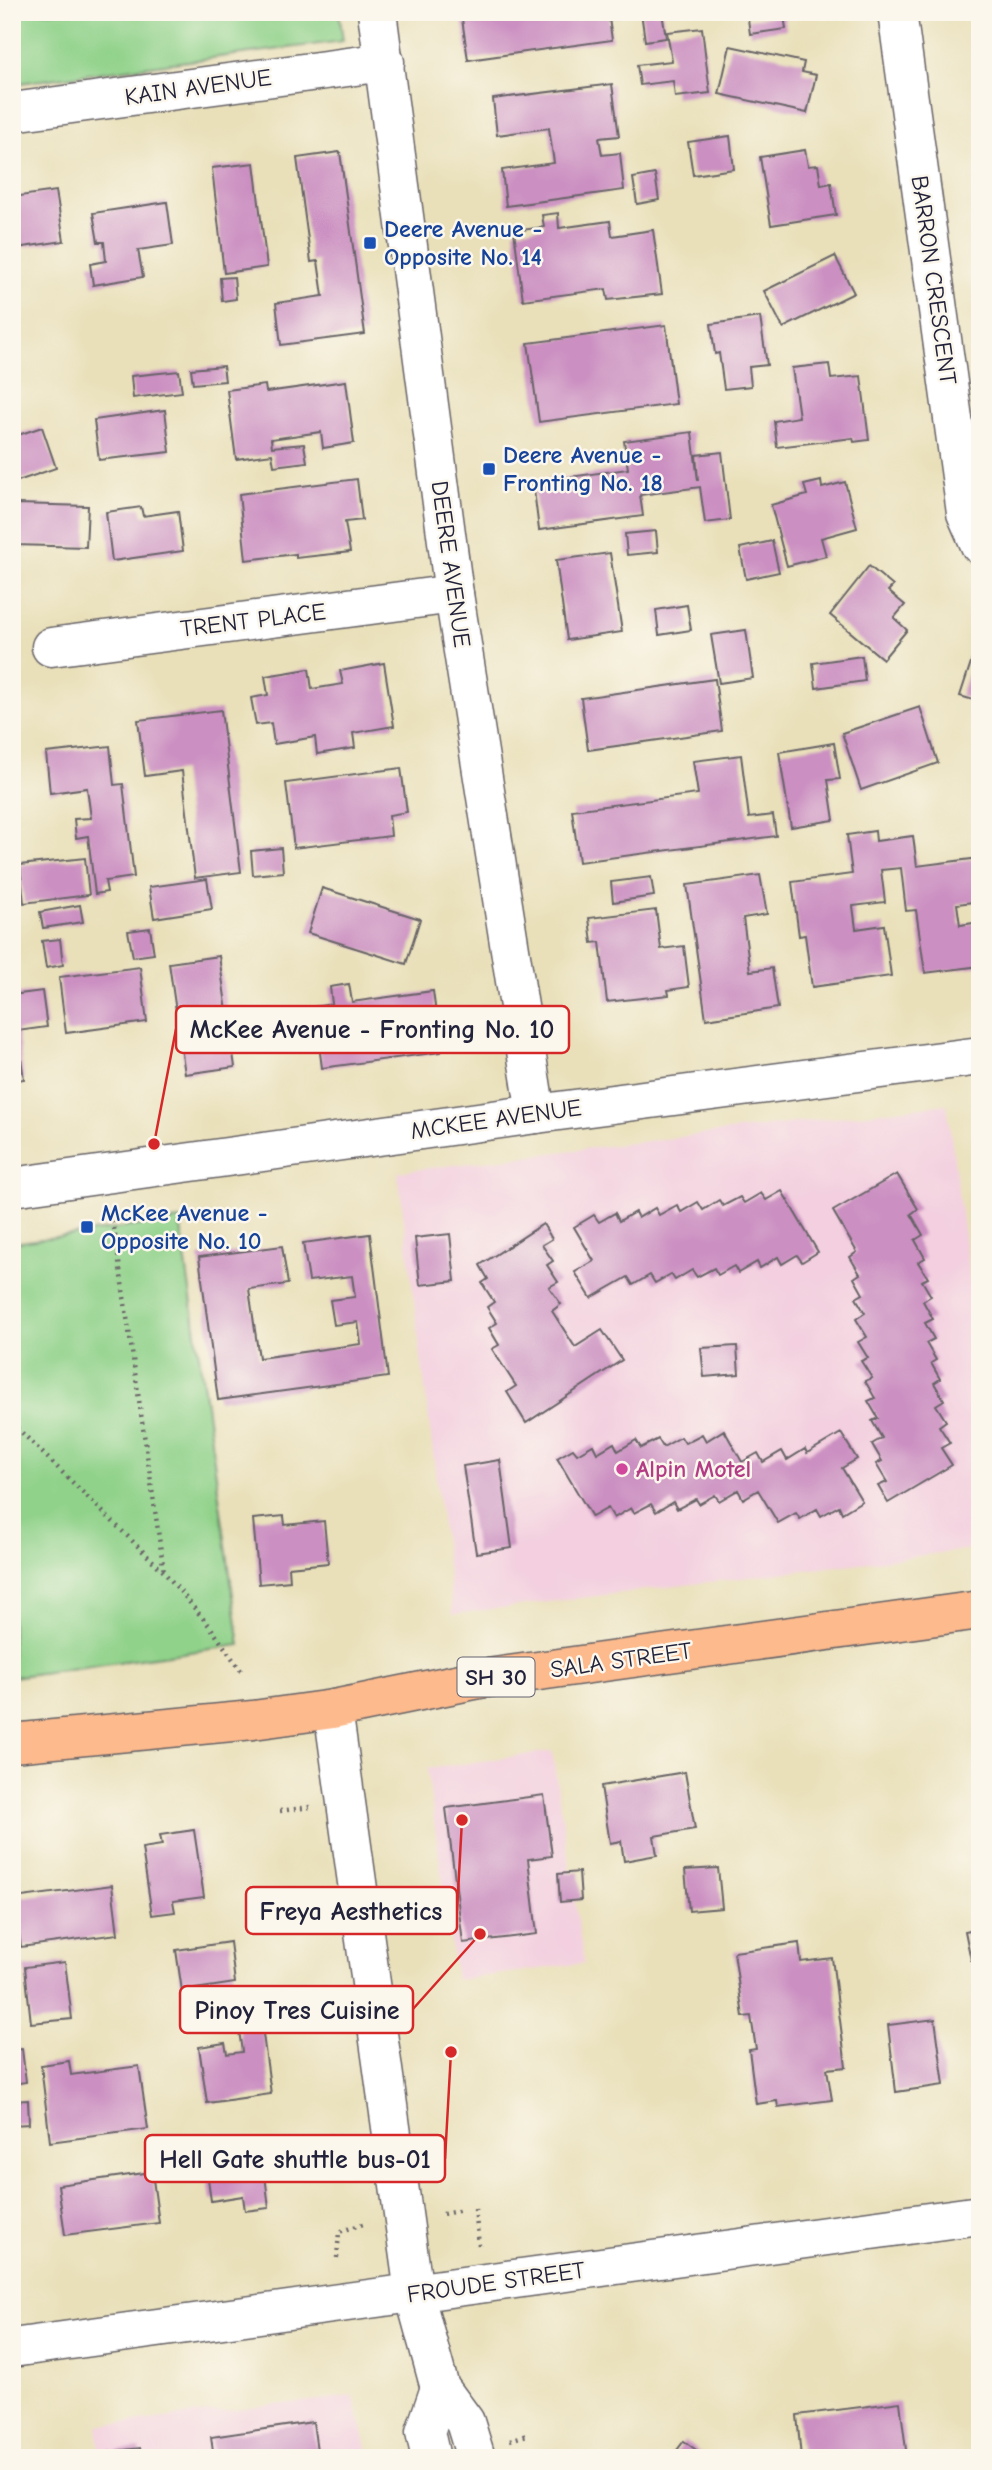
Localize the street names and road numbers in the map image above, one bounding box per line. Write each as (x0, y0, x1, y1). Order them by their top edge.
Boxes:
street label: KAIN AVENUE (123, 63, 273, 111)
street label: BARRON CRESCENT (905, 174, 963, 387)
street label: DEERE AVENUE (425, 479, 477, 649)
street label: TRENT PLACE (179, 597, 327, 643)
street label: MCKEE AVENUE (409, 1093, 583, 1145)
street label: SALA STREET (548, 1636, 694, 1684)
road number: SH 30 (458, 1658, 534, 1696)
street label: FROUDE STREET (405, 2256, 587, 2308)

